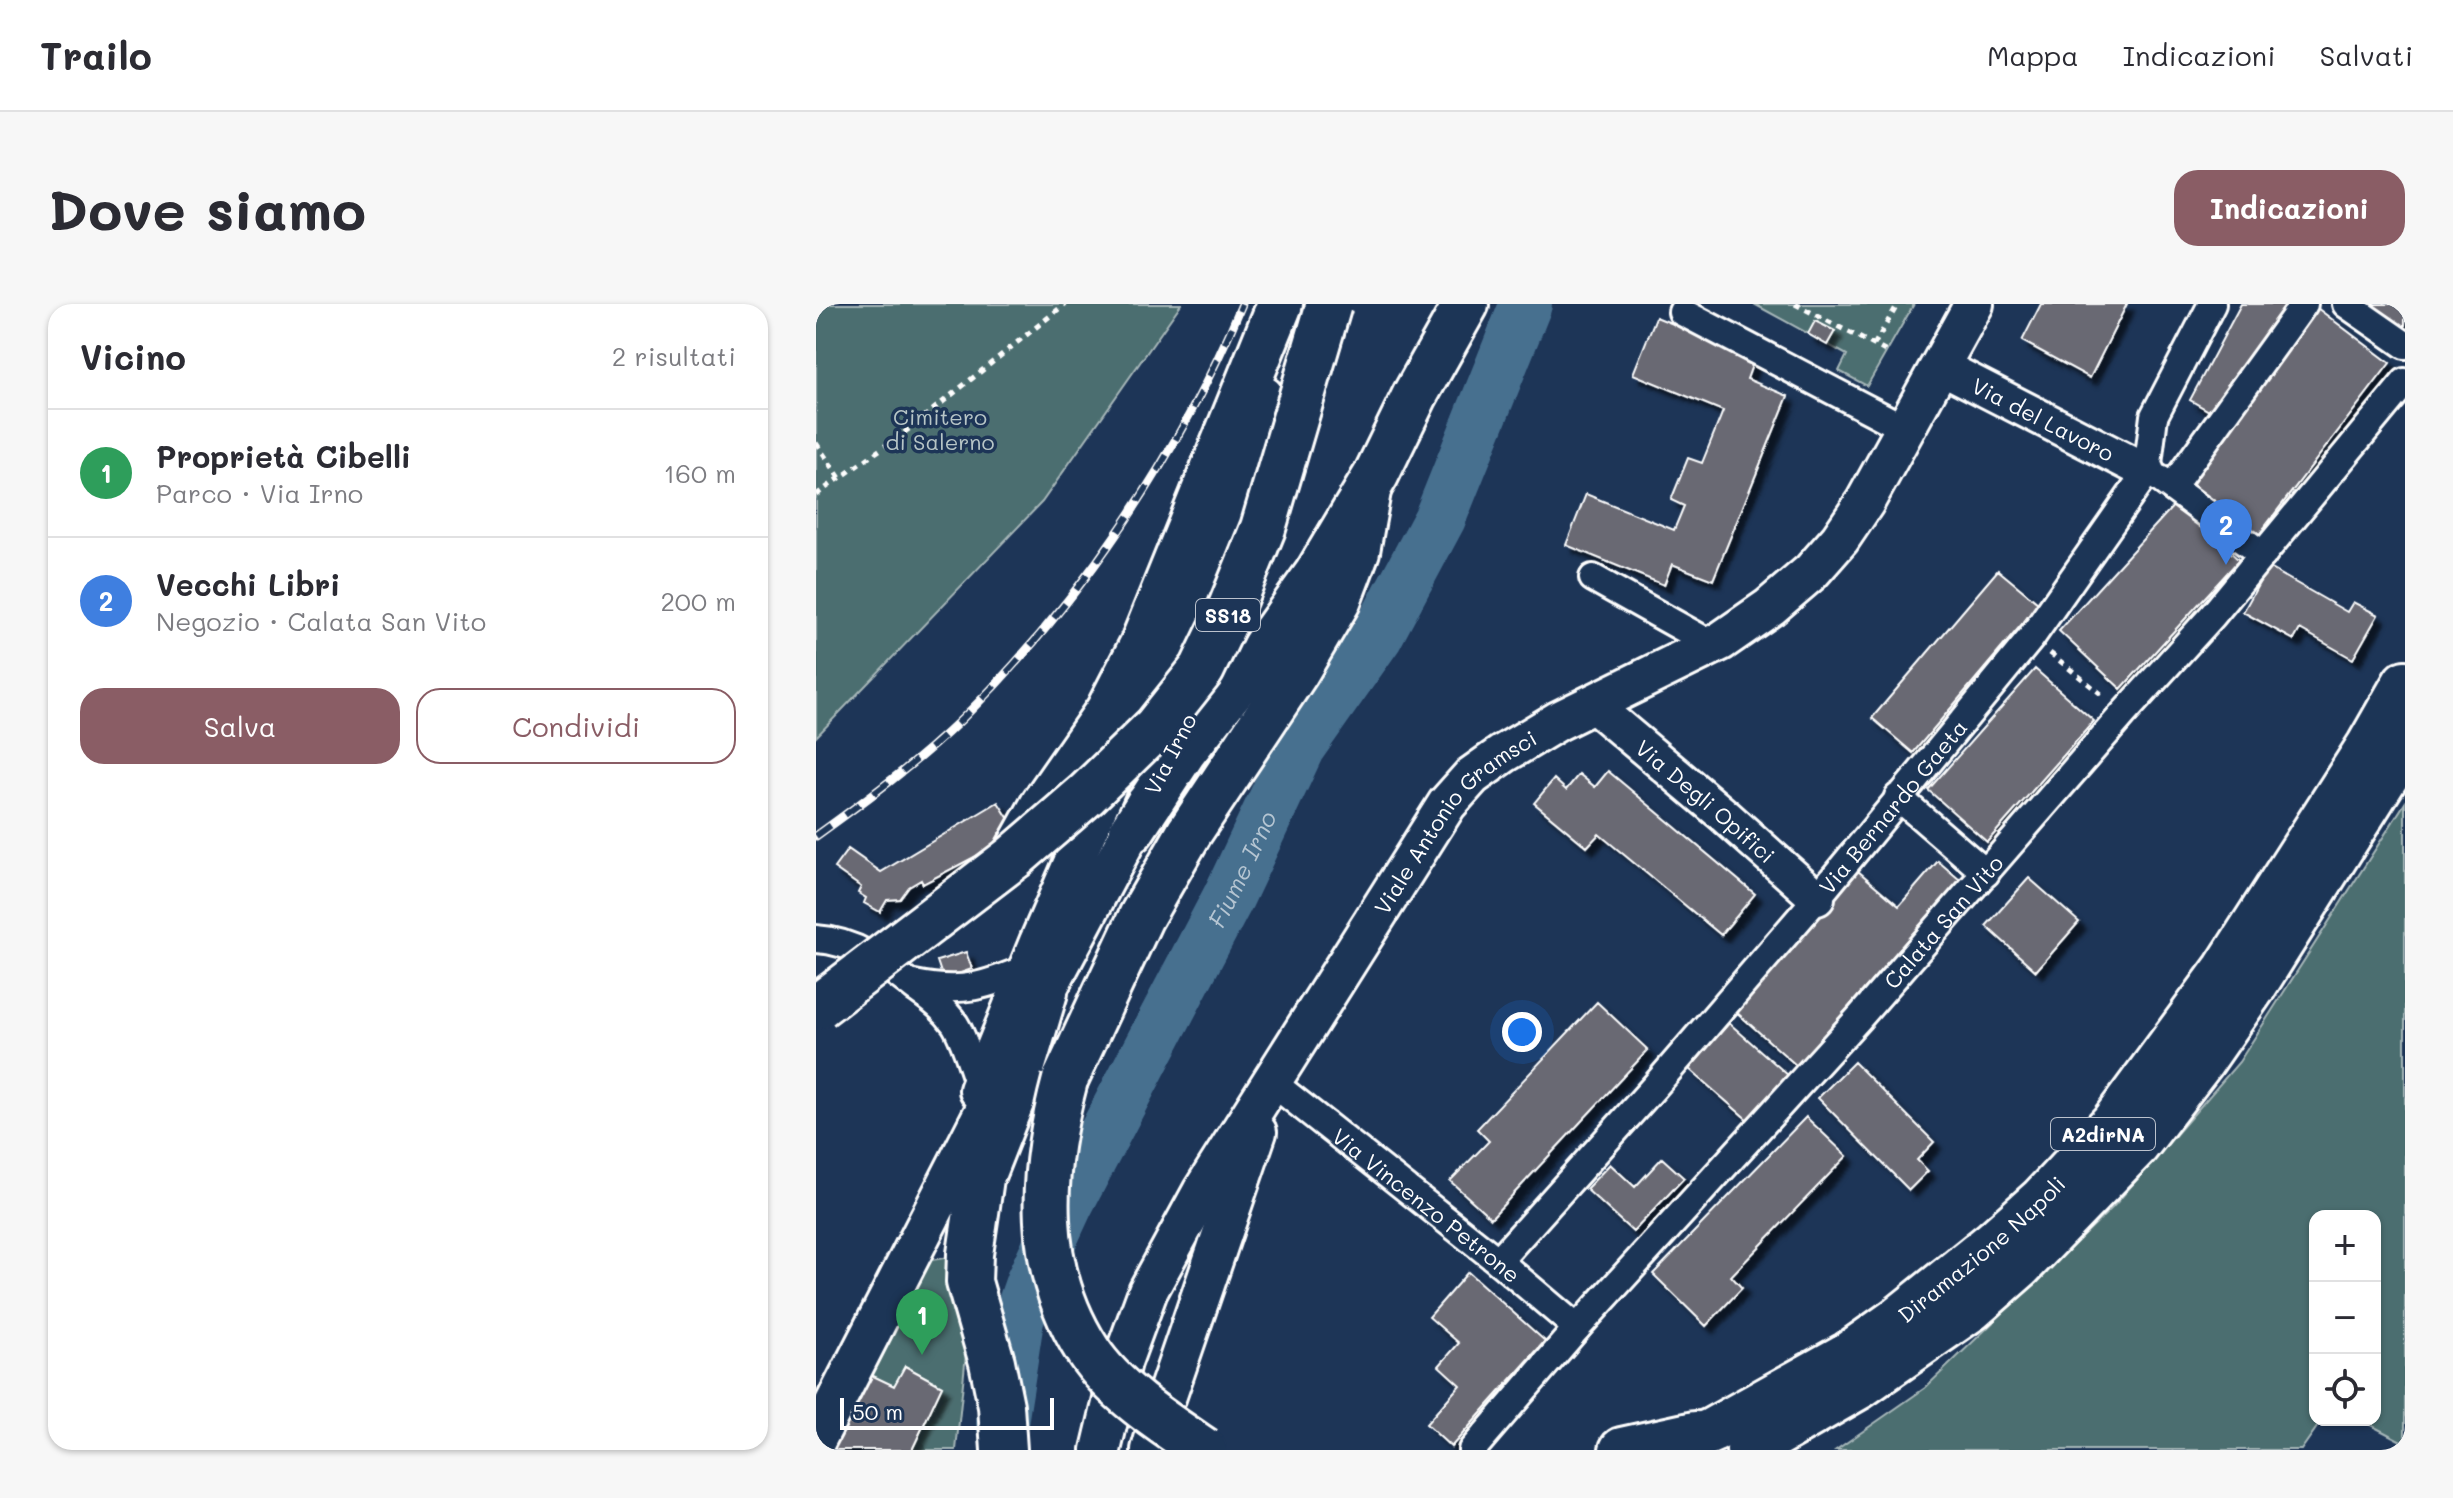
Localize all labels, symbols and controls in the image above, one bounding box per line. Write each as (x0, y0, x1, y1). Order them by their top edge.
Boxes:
text: Trailo (40, 30, 152, 80)
text: Mappa (1987, 37, 2079, 73)
text: Indicazioni (2123, 37, 2276, 73)
text: Salvati (2320, 37, 2413, 73)
button: Indicazioni (2174, 170, 2405, 246)
text: Dove siamo (48, 172, 366, 245)
text: Vicino (80, 334, 186, 379)
text: 2 risultati (612, 339, 736, 373)
street label: Via del Lavoro (1967, 370, 2119, 467)
park label: Cimitero di Salerno (885, 402, 995, 456)
text: Proprietà Cibelli (156, 436, 411, 476)
text: 1 (100, 456, 112, 490)
text: 160 m (664, 456, 736, 490)
text: Parco · Via Irno (156, 476, 363, 510)
pin: 2 (2200, 499, 2252, 565)
text: Vecchi Libri (156, 564, 340, 604)
text: 2 (99, 584, 113, 618)
text: 200 m (660, 584, 736, 618)
road number: SS18 (1196, 599, 1260, 631)
text: Negozio · Calata San Vito (156, 604, 486, 638)
button: Salva (80, 688, 400, 764)
button: Condividi (416, 688, 736, 764)
street label: Via Irno (1137, 708, 1203, 800)
street label: Via Bernardo Gaeta (1812, 713, 1973, 900)
street label: Viale Antonio Gramsci (1367, 723, 1542, 919)
street label: Via Degli Opifici (1630, 733, 1782, 869)
water label: Fiume Irno (1200, 806, 1282, 933)
street label: Calata San Vito (1877, 848, 2009, 994)
your location (1502, 1012, 1542, 1052)
road number: A2dirNA (2051, 1118, 2155, 1150)
street label: Via Vincenzo Petrone (1327, 1121, 1527, 1288)
street label: Diramazione Napoli (1891, 1169, 2071, 1329)
map controls (2309, 1210, 2381, 1426)
button: + (2309, 1210, 2381, 1282)
button: − (2309, 1282, 2381, 1354)
pin: 1 (896, 1289, 948, 1355)
button: locate (2309, 1354, 2381, 1426)
scale bar (840, 1394, 1054, 1430)
text: 50 m (852, 1397, 903, 1426)

